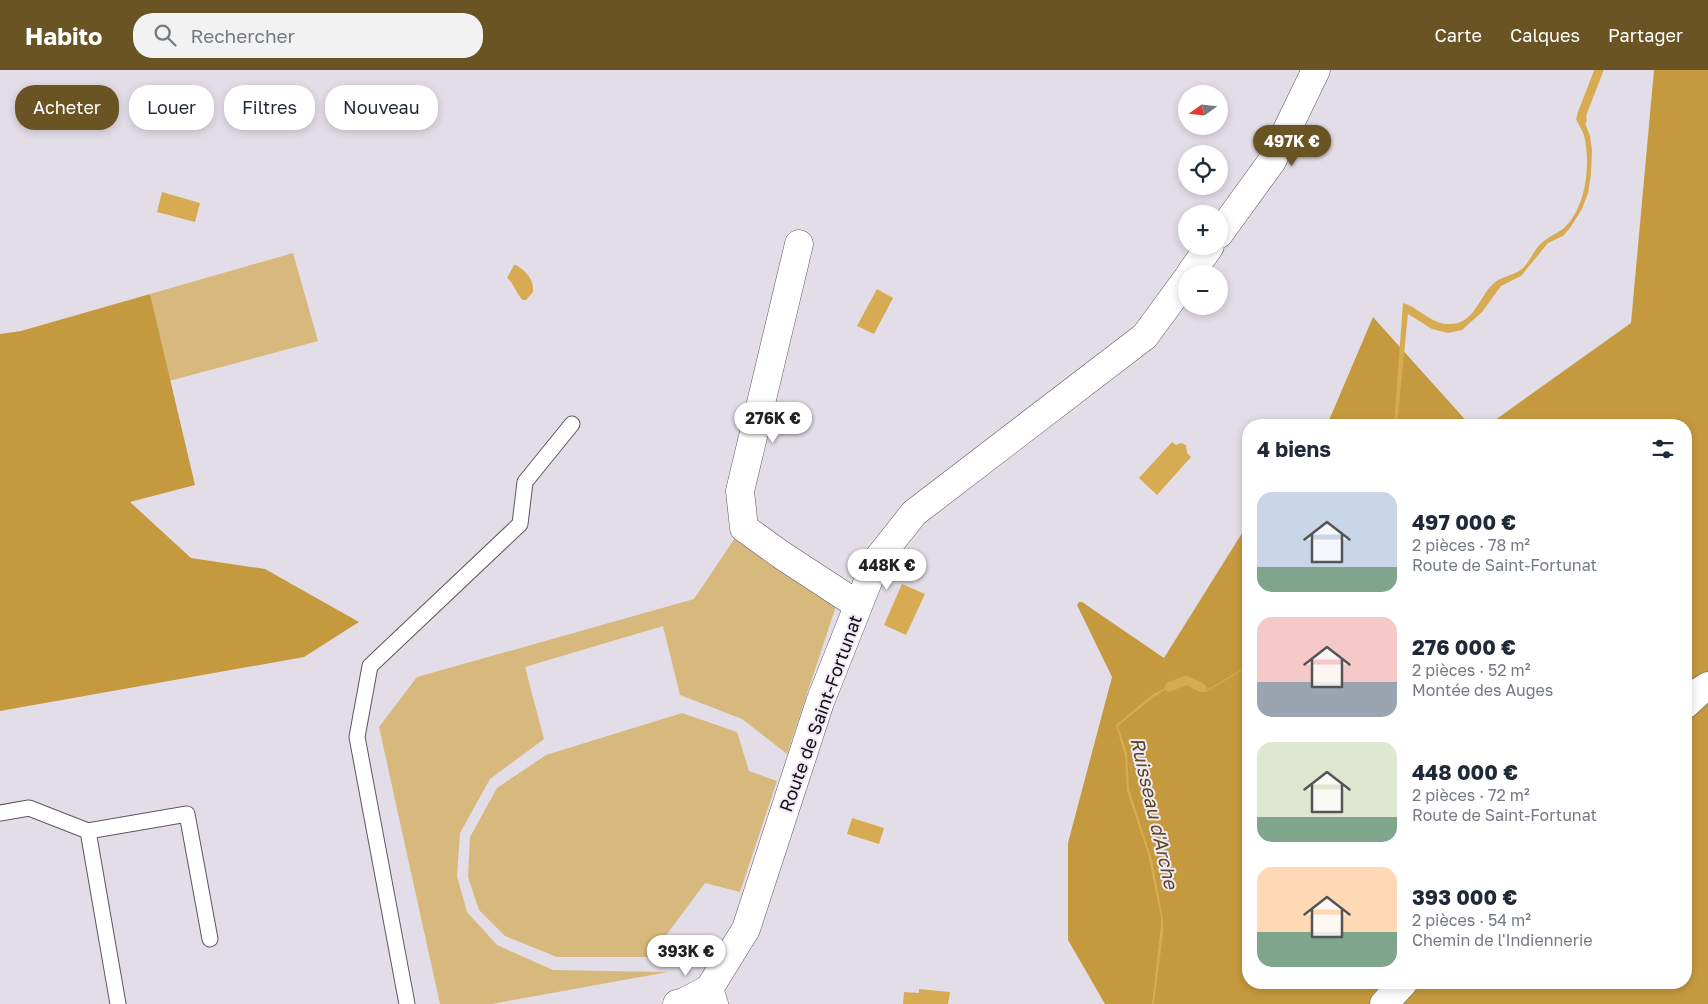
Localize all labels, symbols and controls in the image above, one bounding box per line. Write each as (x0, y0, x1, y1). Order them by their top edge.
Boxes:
search box (133, 13, 483, 58)
text: Habito (25, 21, 103, 50)
icon: search (151, 21, 179, 49)
text: Rechercher (191, 24, 295, 47)
text: Carte (1435, 24, 1482, 46)
text: Calques (1510, 24, 1580, 46)
text: Partager (1608, 24, 1683, 46)
chip: Acheter (15, 85, 119, 130)
chip: Louer (129, 85, 214, 130)
chip: Filtres (224, 85, 315, 130)
chip: Nouveau (325, 85, 438, 130)
north arrow (1178, 85, 1228, 135)
map controls (1178, 85, 1228, 315)
pin: 497K € (1251, 124, 1333, 167)
text: 497K € (1264, 131, 1320, 151)
button: locate (1178, 145, 1228, 195)
button: + (1178, 205, 1228, 255)
button: − (1178, 265, 1228, 315)
pin: 276K € (732, 402, 814, 444)
text: 276K € (745, 408, 801, 428)
icon: filters (1649, 435, 1677, 463)
text: 4 biens (1257, 436, 1331, 462)
text: 497 000 € (1412, 509, 1516, 535)
icon: home (1297, 512, 1357, 572)
text: 2 pièces · 78 m² (1412, 535, 1530, 555)
pin: 448K € (846, 548, 928, 591)
text: 448K € (858, 555, 916, 575)
text: Route de Saint-Fortunat (1412, 555, 1597, 575)
street label: Route de Saint-Fortunat (774, 611, 866, 815)
text: 276 000 € (1412, 634, 1516, 660)
icon: home (1297, 637, 1357, 697)
text: 2 pièces · 52 m² (1412, 660, 1530, 680)
text: Montée des Auges (1412, 680, 1553, 700)
water label: Ruisseau d'Arche (1126, 735, 1184, 893)
text: 448 000 € (1412, 759, 1518, 785)
icon: home (1297, 762, 1357, 822)
text: 2 pièces · 72 m² (1412, 785, 1530, 805)
text: Route de Saint-Fortunat (1412, 805, 1597, 825)
text: 393 000 € (1412, 884, 1517, 910)
icon: home (1297, 887, 1357, 947)
text: 2 pièces · 54 m² (1412, 910, 1531, 930)
text: Chemin de l'Indiennerie (1412, 930, 1592, 950)
pin: 393K € (645, 934, 727, 977)
text: 393K € (658, 941, 714, 961)

